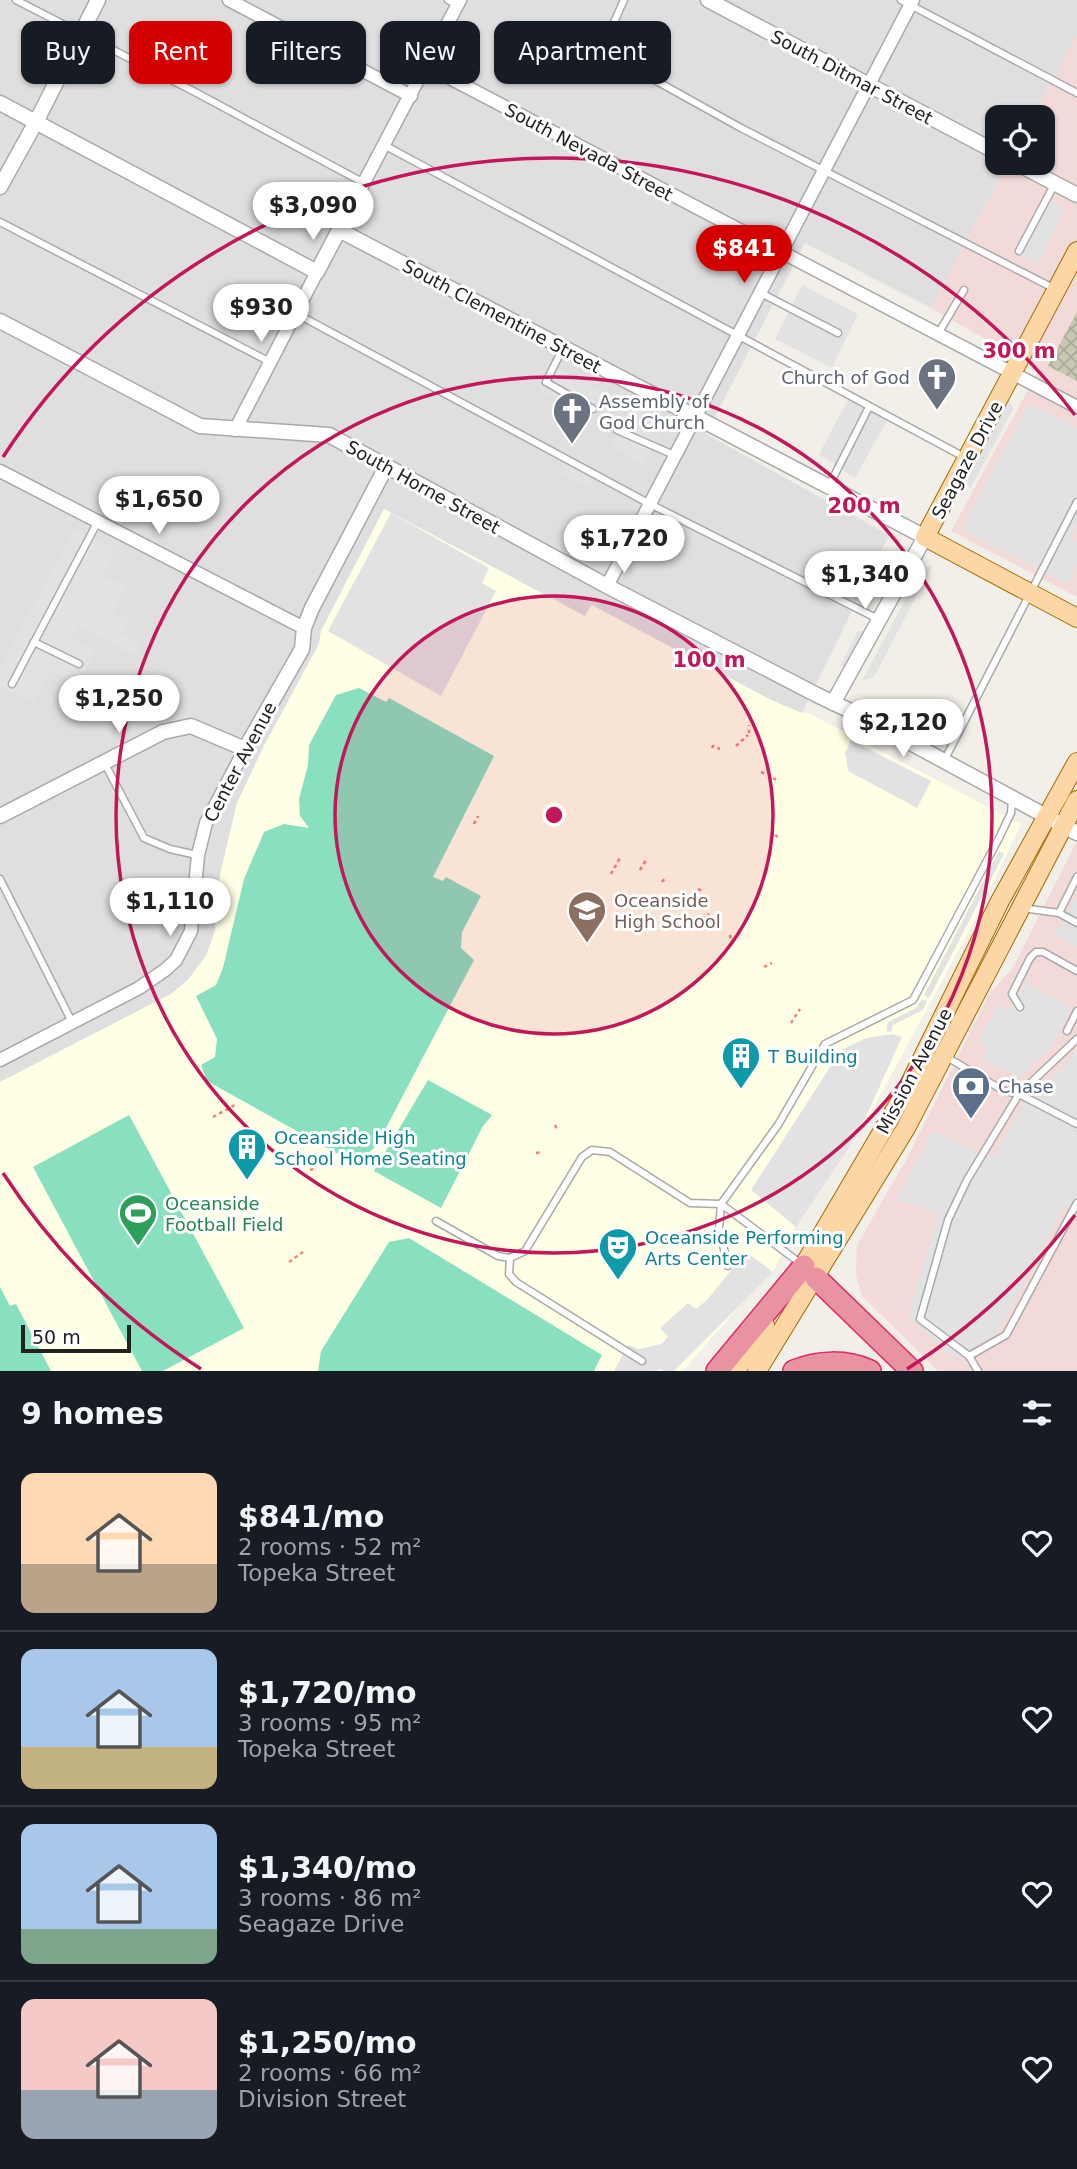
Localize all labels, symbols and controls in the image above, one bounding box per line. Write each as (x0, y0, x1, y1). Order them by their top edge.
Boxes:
chip: Buy (21, 21, 115, 84)
chip: Rent (129, 21, 232, 84)
chip: Filters (246, 21, 366, 84)
chip: New (380, 21, 480, 84)
chip: Apartment (494, 21, 671, 84)
street label: South Ditmar Street (767, 25, 937, 129)
street label: South Nevada Street (501, 99, 677, 205)
map controls (985, 105, 1055, 175)
button: locate (985, 105, 1055, 175)
pin: $3,090 (256, 182, 370, 242)
text: $3,090 (269, 192, 357, 218)
pin: $841 (703, 226, 785, 285)
text: $841 (712, 235, 776, 261)
street label: South Clementine Street (399, 255, 605, 377)
pin: $930 (220, 284, 302, 344)
text: $930 (229, 294, 293, 320)
text: 300 m (982, 339, 1056, 363)
church icon: Church of God (916, 356, 958, 411)
place label: Church of God (781, 367, 910, 388)
church icon: Assembly of God Church (551, 390, 593, 445)
place label: Assembly of God Church (599, 391, 709, 433)
street label: Seagaze Drive (927, 398, 1007, 522)
street label: South Horne Street (342, 436, 504, 538)
pin: $1,650 (102, 476, 216, 536)
text: $1,650 (115, 486, 203, 512)
text: 200 m (827, 494, 901, 518)
pin: $1,720 (567, 516, 681, 575)
text: $1,720 (580, 525, 668, 551)
pin: $1,340 (808, 552, 922, 611)
text: $1,340 (821, 561, 909, 587)
text: 100 m (672, 648, 746, 672)
pin: $1,250 (62, 676, 176, 735)
text: $1,250 (75, 685, 163, 711)
street label: Center Avenue (199, 698, 281, 826)
pin: $2,120 (846, 700, 960, 759)
text: $2,120 (859, 709, 947, 735)
centre of rings (542, 803, 566, 827)
pin: $1,110 (113, 878, 227, 938)
text: $1,110 (126, 888, 214, 914)
school or university icon: Oceanside High School (566, 889, 608, 944)
place label: Oceanside High School (614, 890, 721, 932)
street label: Mission Avenue (872, 1005, 956, 1137)
building icon: T Building (720, 1035, 762, 1090)
place label: T Building (767, 1046, 858, 1067)
bank icon: Chase (950, 1065, 992, 1120)
place label: Chase (998, 1076, 1053, 1097)
building icon: Oceanside High School Home Seating (226, 1126, 268, 1181)
place label: Oceanside High School Home Seating (274, 1127, 467, 1169)
sports icon: Oceanside Football Field (117, 1192, 159, 1247)
place label: Oceanside Football Field (165, 1193, 284, 1235)
theatre icon: Oceanside Performing Arts Center (597, 1226, 639, 1281)
place label: Oceanside Performing Arts Center (645, 1227, 844, 1269)
scale bar (21, 1322, 131, 1354)
text: 50 m (32, 1326, 81, 1348)
icon: filters (1018, 1394, 1056, 1432)
text: 9 homes (21, 1396, 164, 1431)
text: $841/mo (238, 1499, 384, 1534)
icon: home (77, 1501, 161, 1585)
icon: heart (1018, 1524, 1056, 1562)
text: 2 rooms · 52 m² (238, 1534, 422, 1560)
text: Topeka Street (238, 1560, 395, 1586)
text: $1,720/mo (238, 1675, 417, 1710)
icon: home (77, 1677, 161, 1761)
icon: heart (1018, 1700, 1056, 1738)
text: 3 rooms · 95 m² (238, 1710, 422, 1736)
text: Topeka Street (238, 1736, 395, 1762)
text: $1,340/mo (238, 1850, 417, 1885)
icon: home (77, 1852, 161, 1936)
icon: heart (1018, 1875, 1056, 1913)
text: 3 rooms · 86 m² (238, 1885, 422, 1911)
text: Seagaze Drive (238, 1911, 404, 1937)
text: $1,250/mo (238, 2025, 417, 2060)
icon: home (77, 2027, 161, 2111)
icon: heart (1018, 2050, 1056, 2088)
text: 2 rooms · 66 m² (238, 2060, 422, 2086)
text: Division Street (238, 2086, 406, 2112)

